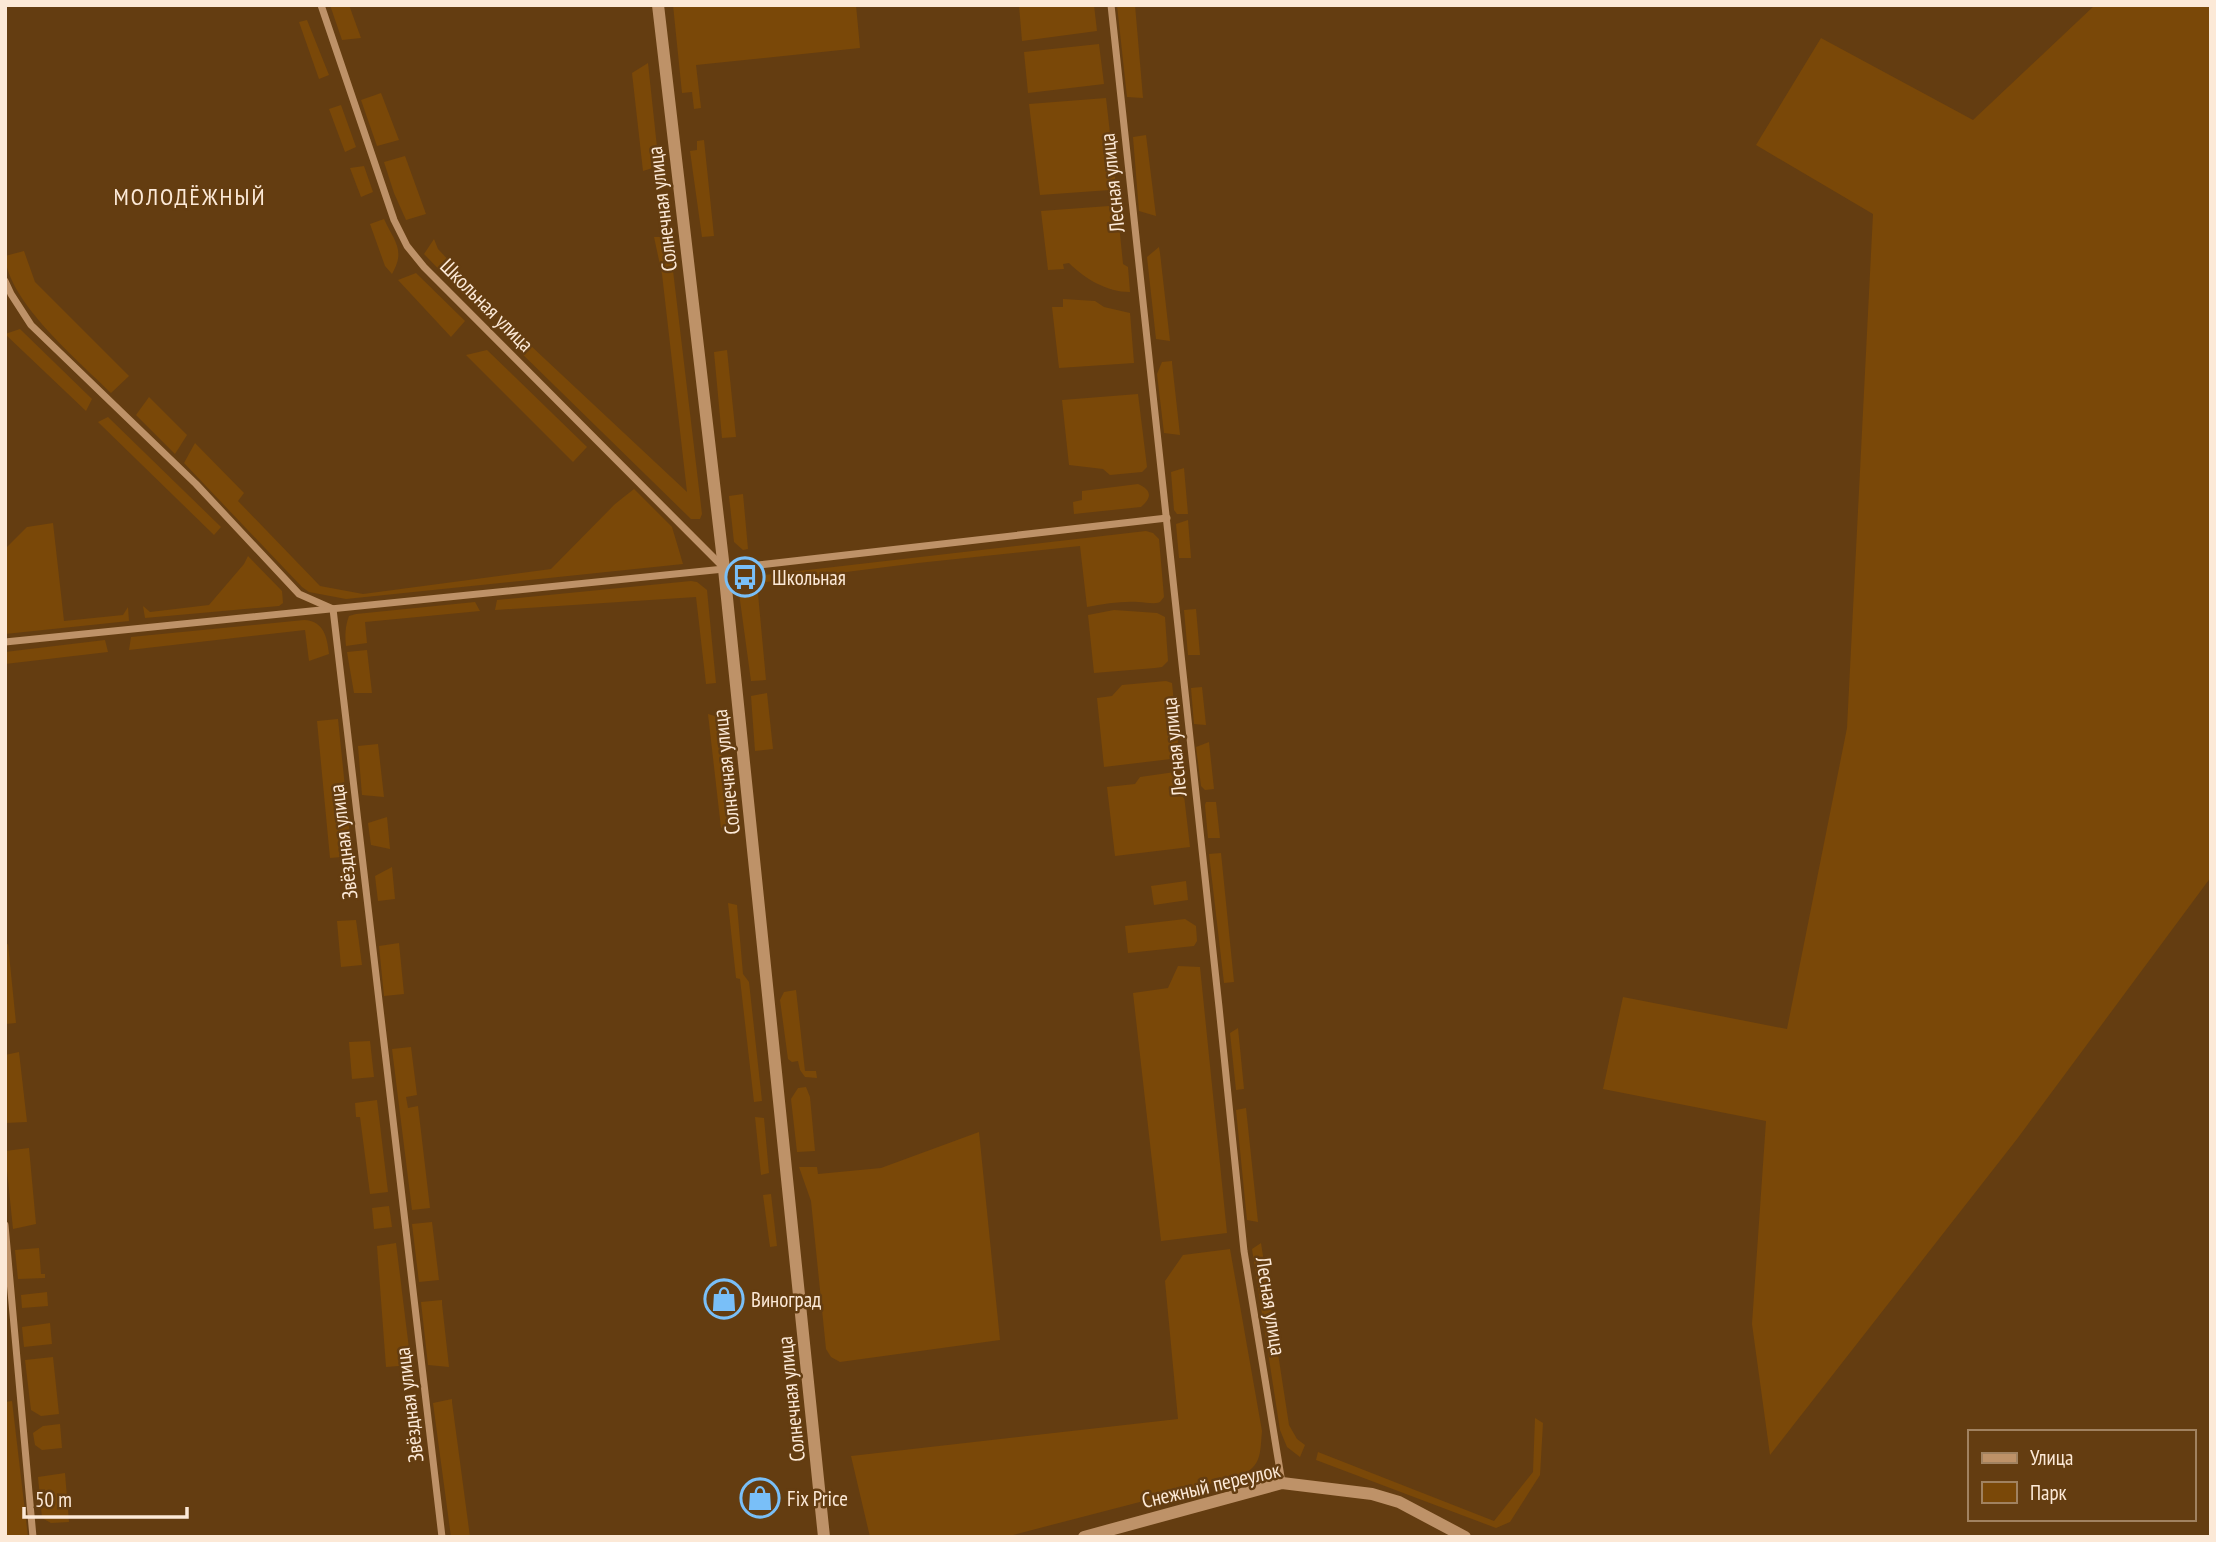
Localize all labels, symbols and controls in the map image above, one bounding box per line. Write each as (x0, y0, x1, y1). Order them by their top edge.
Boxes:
street label: Лесная улица (1093, 132, 1131, 235)
street label: Солнечная улица (641, 145, 683, 273)
district label: МОЛОДЁЖНЫЙ (114, 181, 266, 212)
street label: Школьная улица (435, 253, 539, 357)
bus stop icon: Школьная (724, 556, 766, 598)
place label: Школьная (772, 564, 846, 591)
street label: Лесная улица (1155, 696, 1193, 799)
street label: Солнечная улица (706, 708, 746, 836)
street label: Звёздная улица (323, 783, 363, 901)
street label: Лесная улица (1250, 1254, 1292, 1357)
shop icon: Виноград (703, 1278, 745, 1320)
place label: Виноград (751, 1286, 821, 1313)
street label: Солнечная улица (771, 1335, 811, 1463)
street label: Звёздная улица (389, 1346, 429, 1464)
legend (1968, 1430, 2195, 1521)
text: Улица (2030, 1444, 2073, 1471)
street label: Снежный переулок (1139, 1456, 1283, 1514)
scale bar (24, 1476, 187, 1520)
shop icon: Fix Price (739, 1477, 781, 1519)
text: Парк (2030, 1479, 2067, 1506)
place label: Fix Price (787, 1485, 848, 1512)
text: 50 m (35, 1486, 72, 1513)

